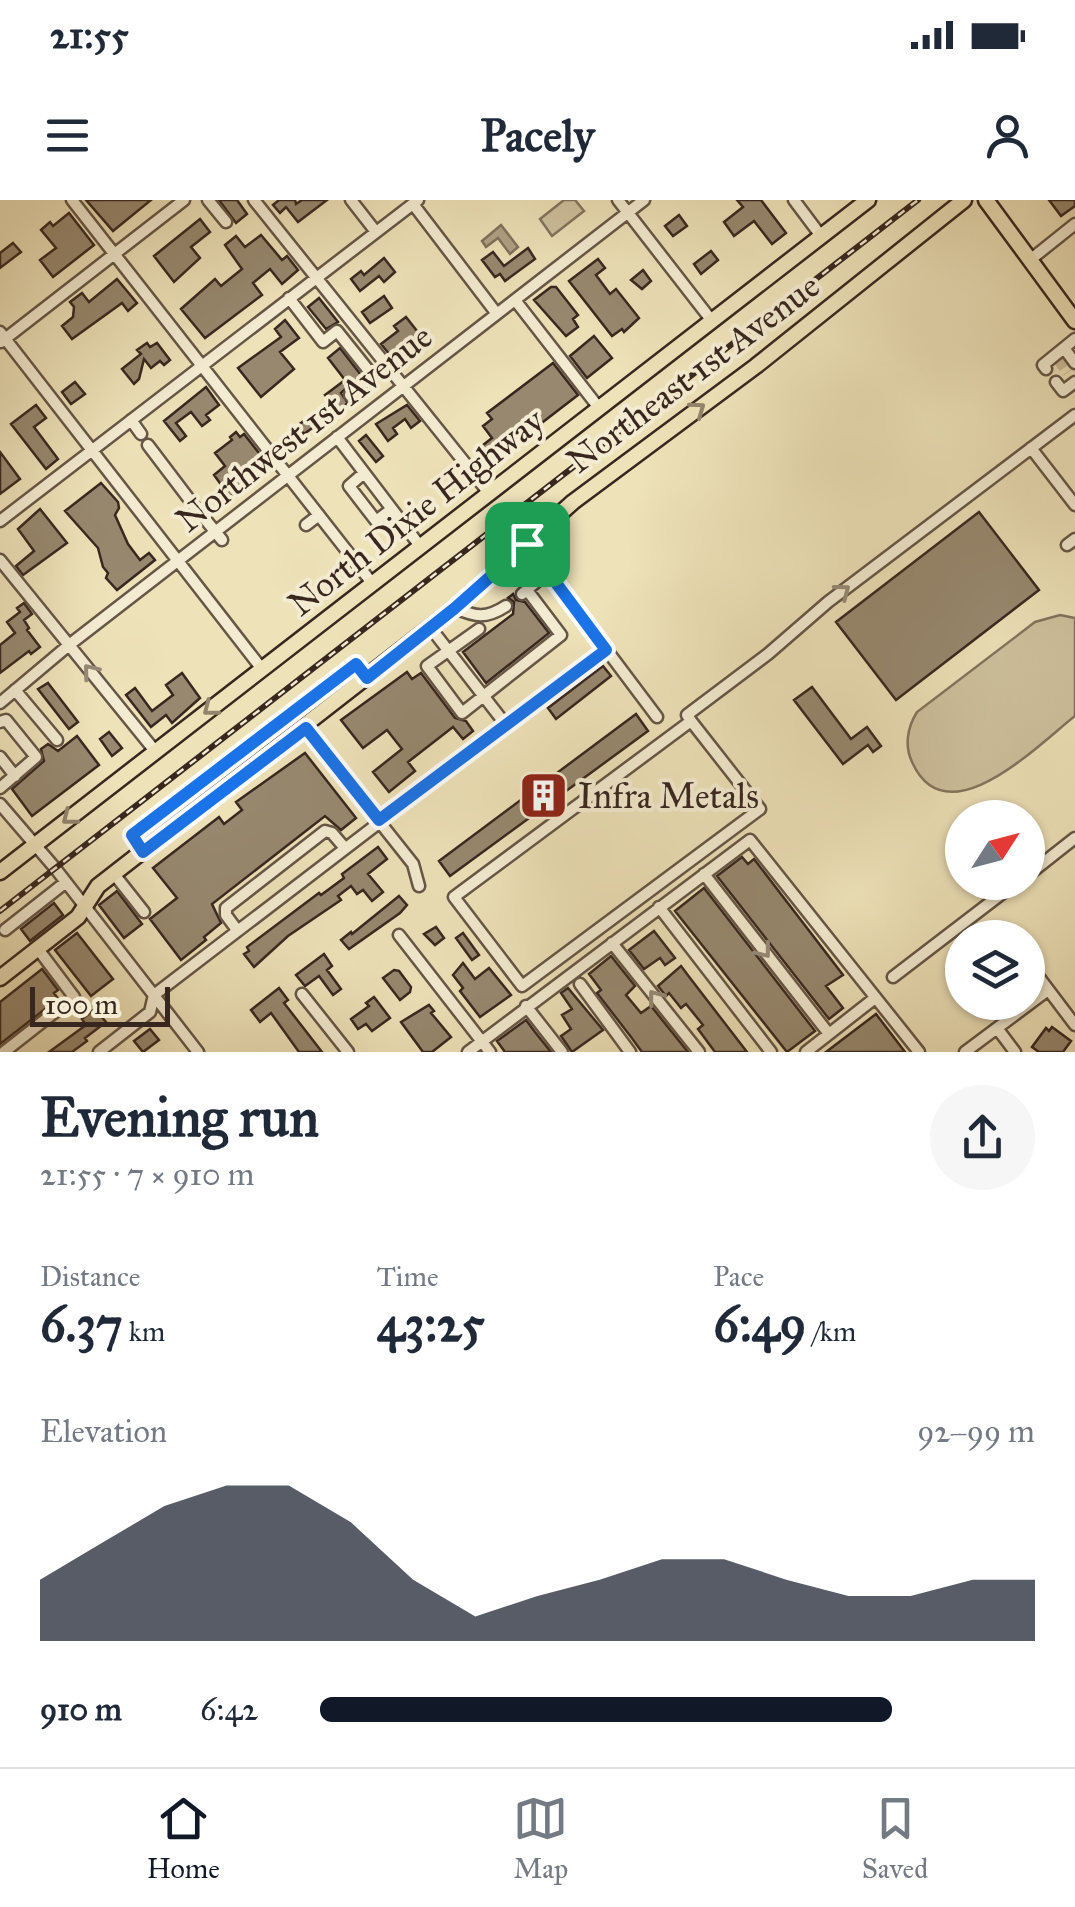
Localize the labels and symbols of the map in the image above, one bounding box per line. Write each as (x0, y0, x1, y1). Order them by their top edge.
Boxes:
street label: Northeast 1st Avenue (558, 264, 828, 482)
street label: Northwest 1st Avenue (168, 315, 441, 542)
street label: North Dixie Highway (280, 399, 553, 626)
one-way arrow (687, 404, 705, 421)
pin (485, 502, 570, 587)
one-way arrow (831, 585, 849, 602)
one-way arrow (84, 664, 102, 682)
one-way arrow (203, 698, 221, 715)
building icon: Infra Metals (517, 770, 569, 822)
place label: Infra Metals (578, 775, 759, 818)
north arrow (945, 800, 1045, 900)
one-way arrow (62, 807, 80, 824)
one-way arrow (752, 940, 770, 958)
scale bar (30, 982, 170, 1026)
one-way arrow (650, 991, 667, 1009)

